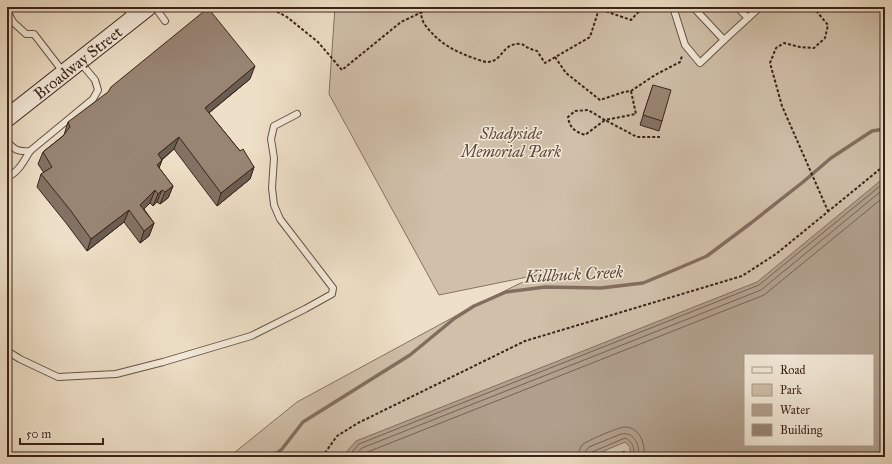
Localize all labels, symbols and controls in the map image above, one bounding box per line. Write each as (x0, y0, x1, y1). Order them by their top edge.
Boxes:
street label: Broadway Street (30, 22, 126, 103)
park label: Shadyside Memorial Park (459, 124, 561, 161)
water label: Killbuck Creek (523, 261, 624, 288)
legend (744, 354, 874, 446)
text: Road (780, 363, 806, 377)
text: Park (780, 383, 802, 397)
text: Water (780, 403, 810, 417)
scale bar (20, 420, 103, 446)
text: Building (780, 423, 823, 438)
text: 50 m (26, 427, 51, 441)

